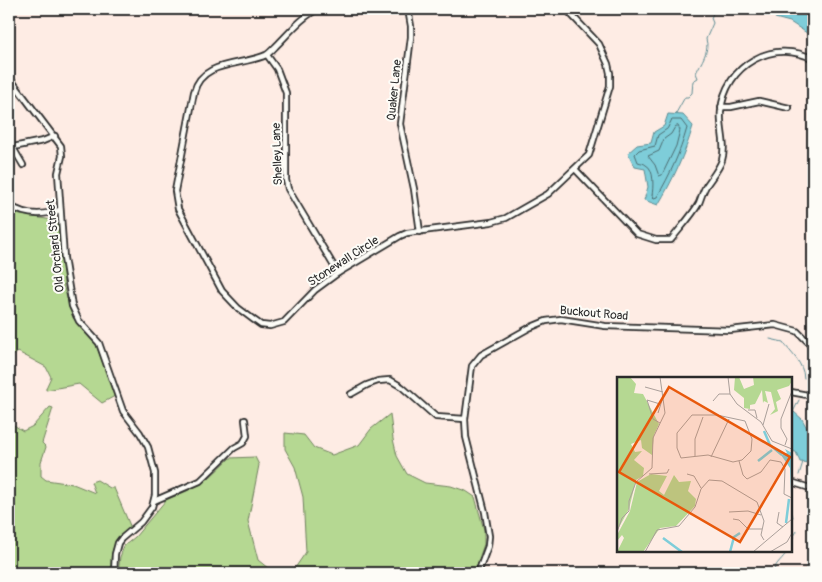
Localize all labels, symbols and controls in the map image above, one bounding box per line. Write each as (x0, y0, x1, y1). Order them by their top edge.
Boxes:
street label: Quaker Lane (384, 59, 405, 121)
street label: Shelley Lane (269, 122, 286, 186)
street label: Old Orchard Street (43, 199, 68, 293)
street label: Stonewall Circle (305, 233, 382, 290)
street label: Buckout Road (559, 303, 629, 324)
inset map (617, 377, 792, 552)

